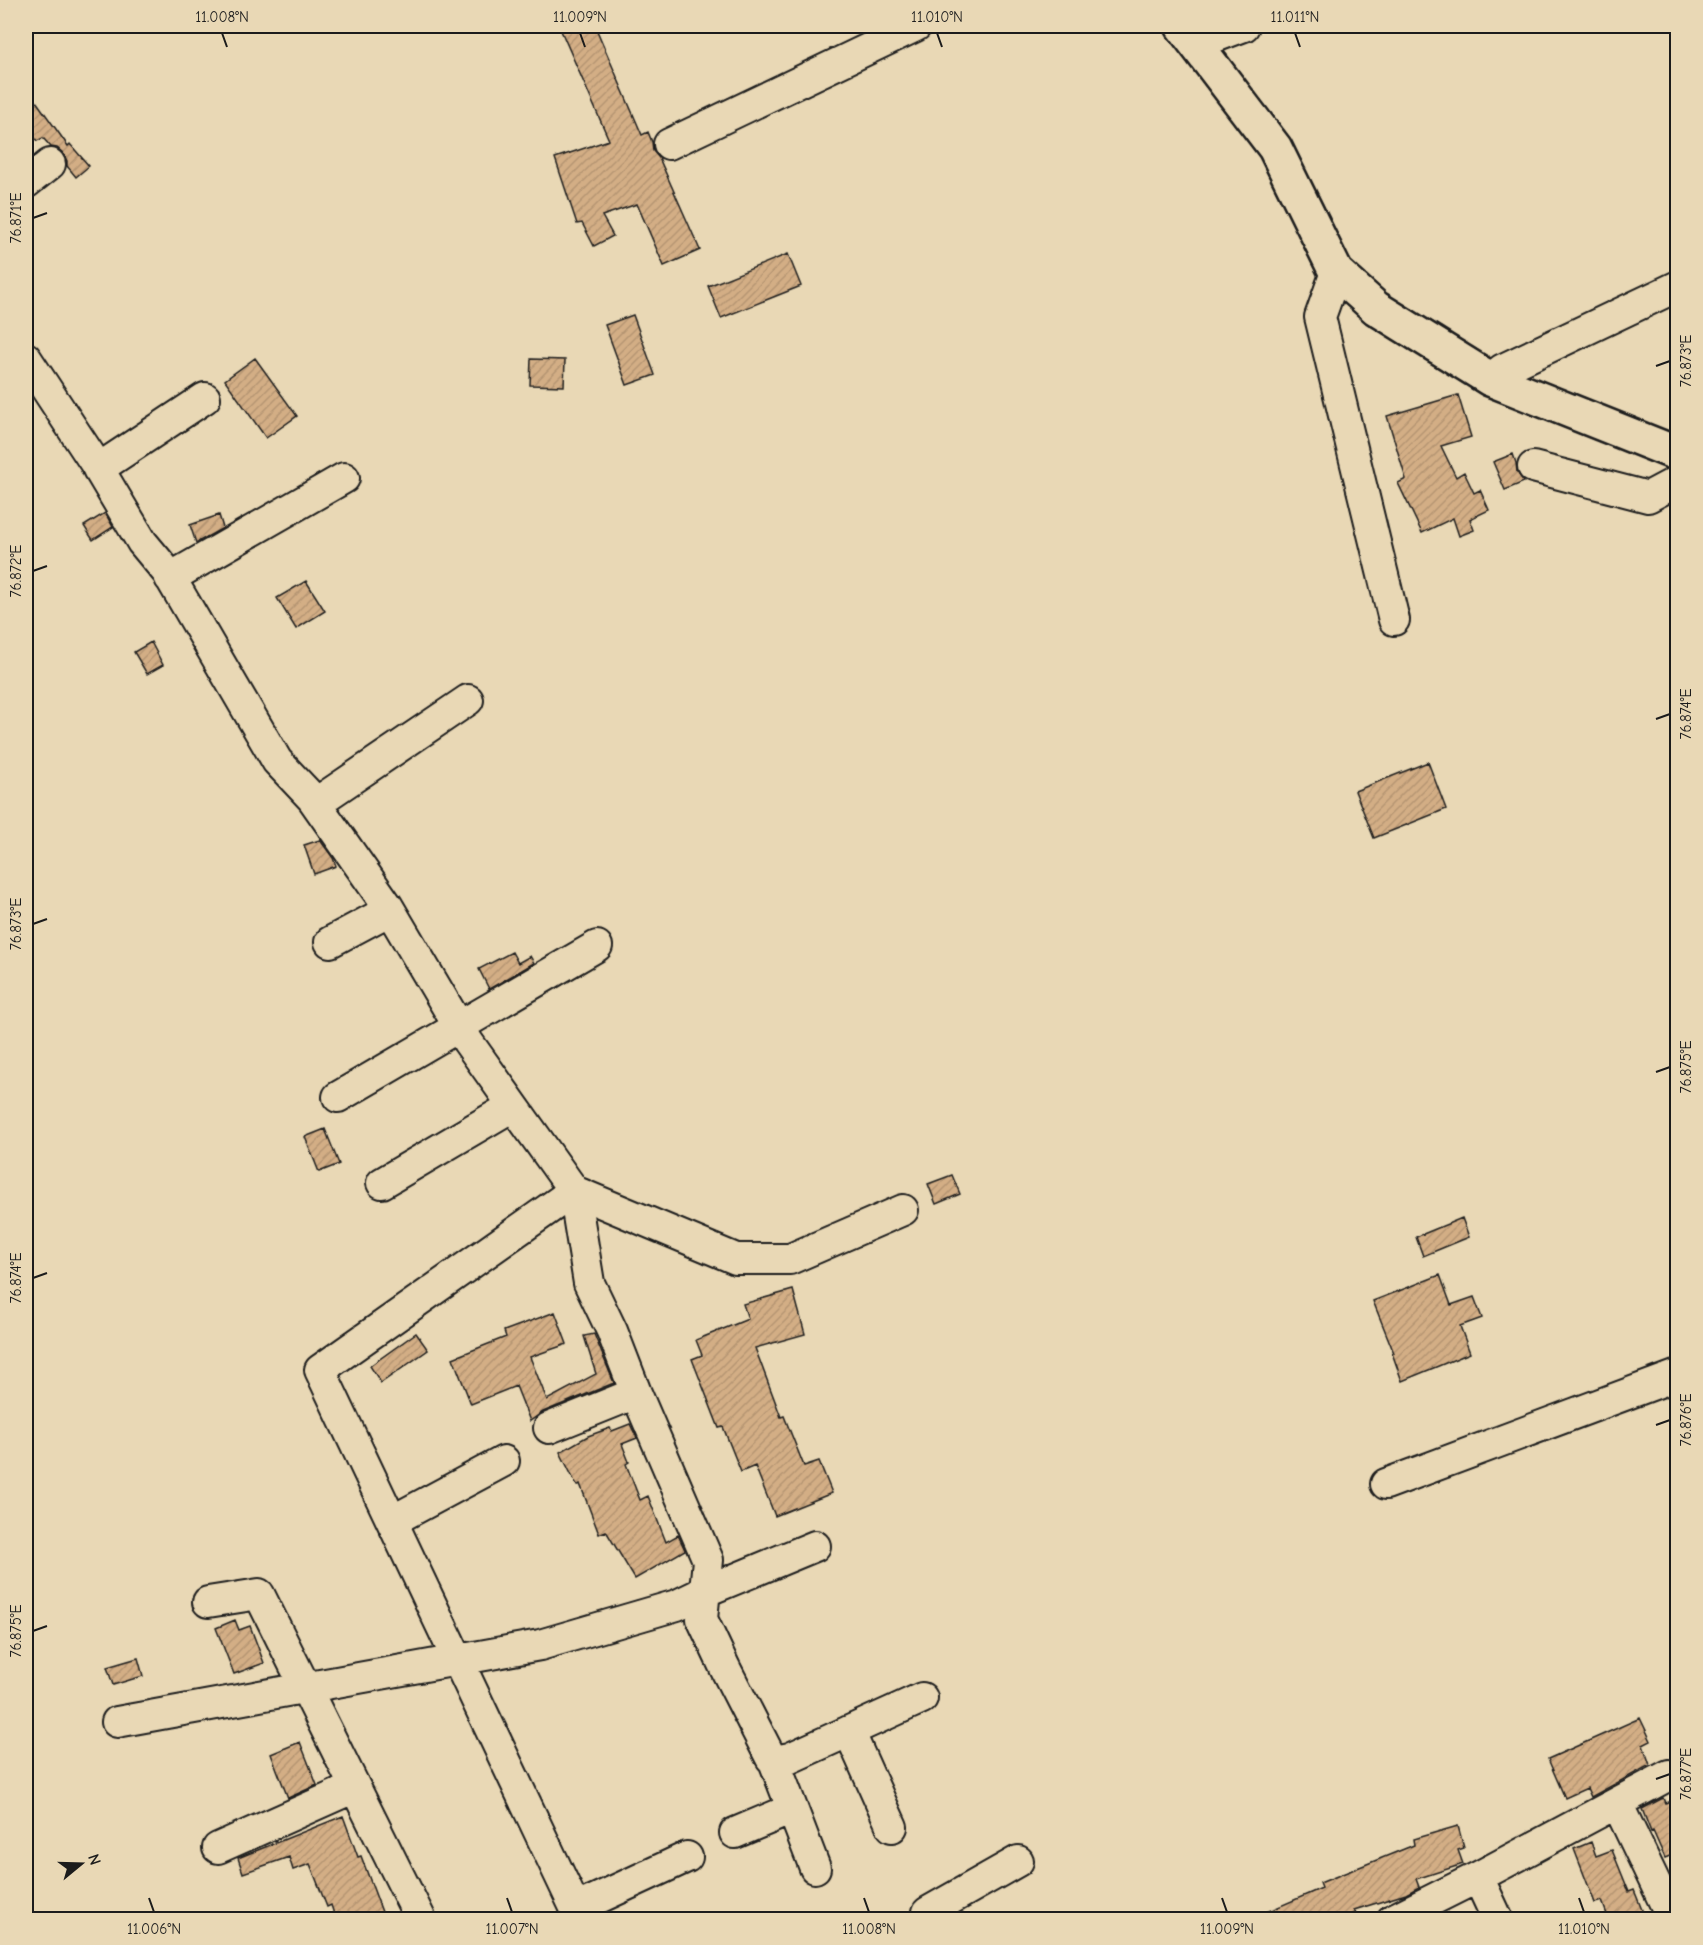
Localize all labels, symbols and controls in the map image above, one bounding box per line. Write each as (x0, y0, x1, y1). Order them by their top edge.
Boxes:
text: 11.008°N (195, 8, 249, 26)
text: 11.009°N (553, 8, 607, 26)
text: 11.010°N (911, 8, 963, 26)
text: 11.011°N (1271, 8, 1319, 26)
text: 76.871°E (7, 193, 25, 243)
text: 76.873°E (1677, 335, 1695, 387)
text: 76.872°E (7, 545, 25, 597)
text: 76.874°E (1677, 688, 1695, 740)
text: 76.873°E (7, 898, 25, 950)
text: 76.875°E (1677, 1040, 1695, 1094)
text: 76.874°E (7, 1252, 25, 1304)
text: 76.876°E (1677, 1393, 1695, 1447)
text: 76.875°E (7, 1604, 25, 1658)
text: 76.877°E (1677, 1748, 1695, 1800)
north arrow (51, 1834, 111, 1894)
text: N (84, 1852, 104, 1867)
text: 11.006°N (127, 1920, 181, 1938)
text: 11.007°N (485, 1920, 539, 1938)
text: 11.008°N (842, 1920, 896, 1938)
text: 11.009°N (1200, 1920, 1254, 1938)
text: 11.010°N (1558, 1920, 1610, 1938)

